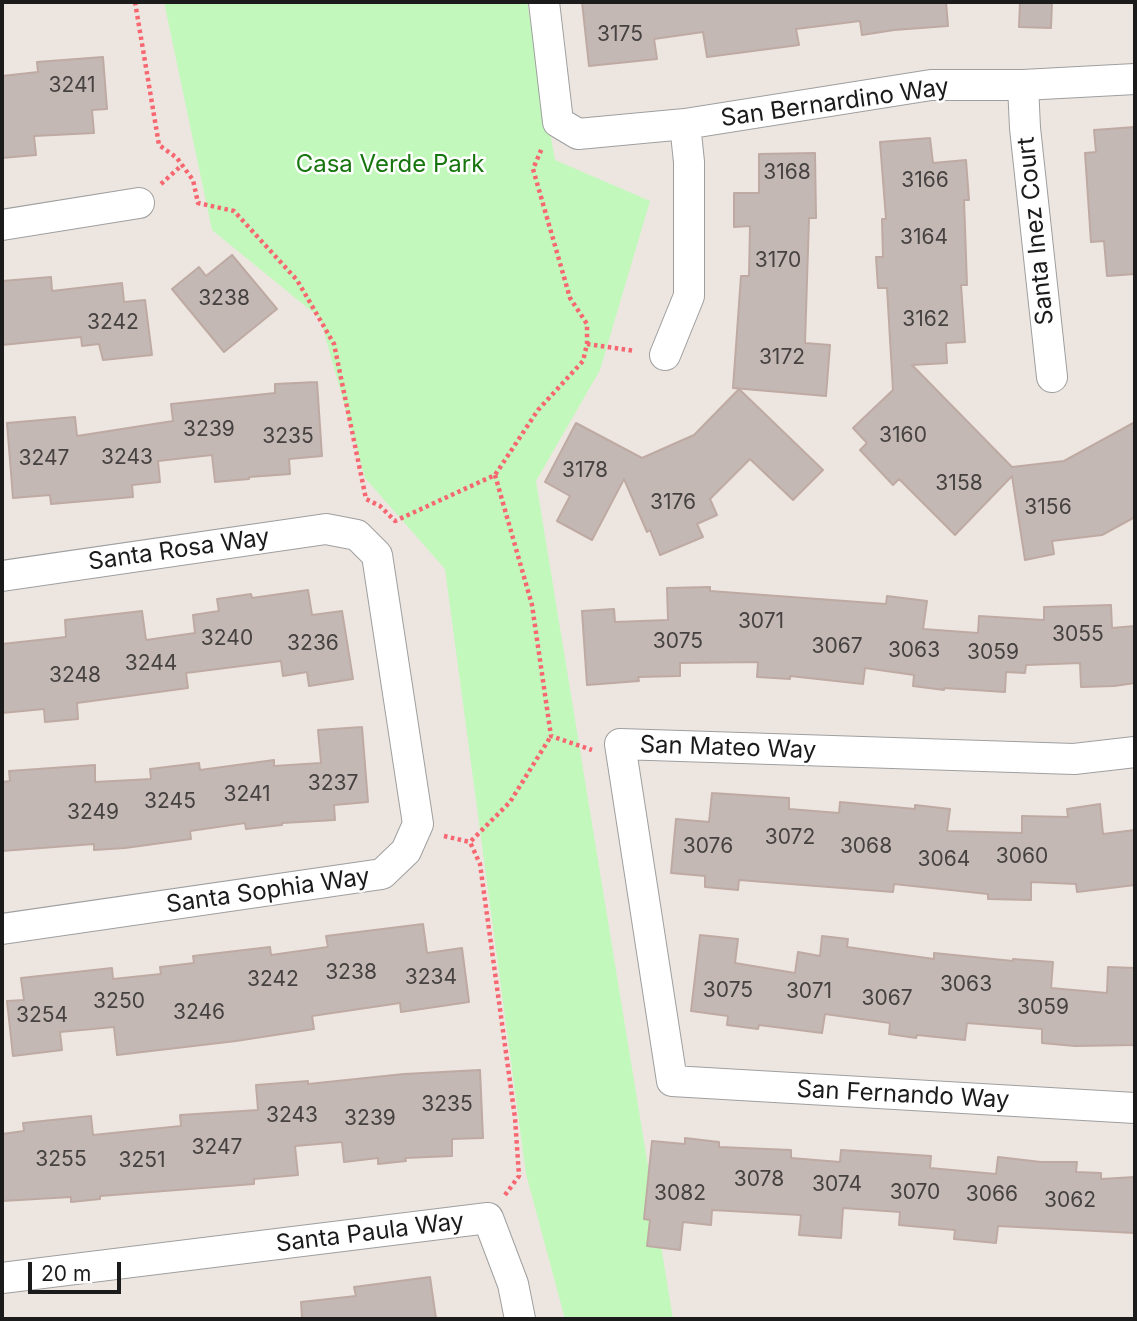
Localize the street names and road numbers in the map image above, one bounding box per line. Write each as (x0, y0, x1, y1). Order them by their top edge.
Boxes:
street label: San Bernardino Way (719, 73, 951, 133)
street label: Santa Inez Court (1012, 136, 1060, 326)
street label: Santa Rosa Way (87, 523, 271, 577)
street label: San Mateo Way (639, 731, 817, 765)
street label: Santa Sophia Way (164, 862, 372, 920)
street label: San Fernando Way (796, 1075, 1010, 1115)
street label: Santa Paula Way (274, 1207, 466, 1259)

